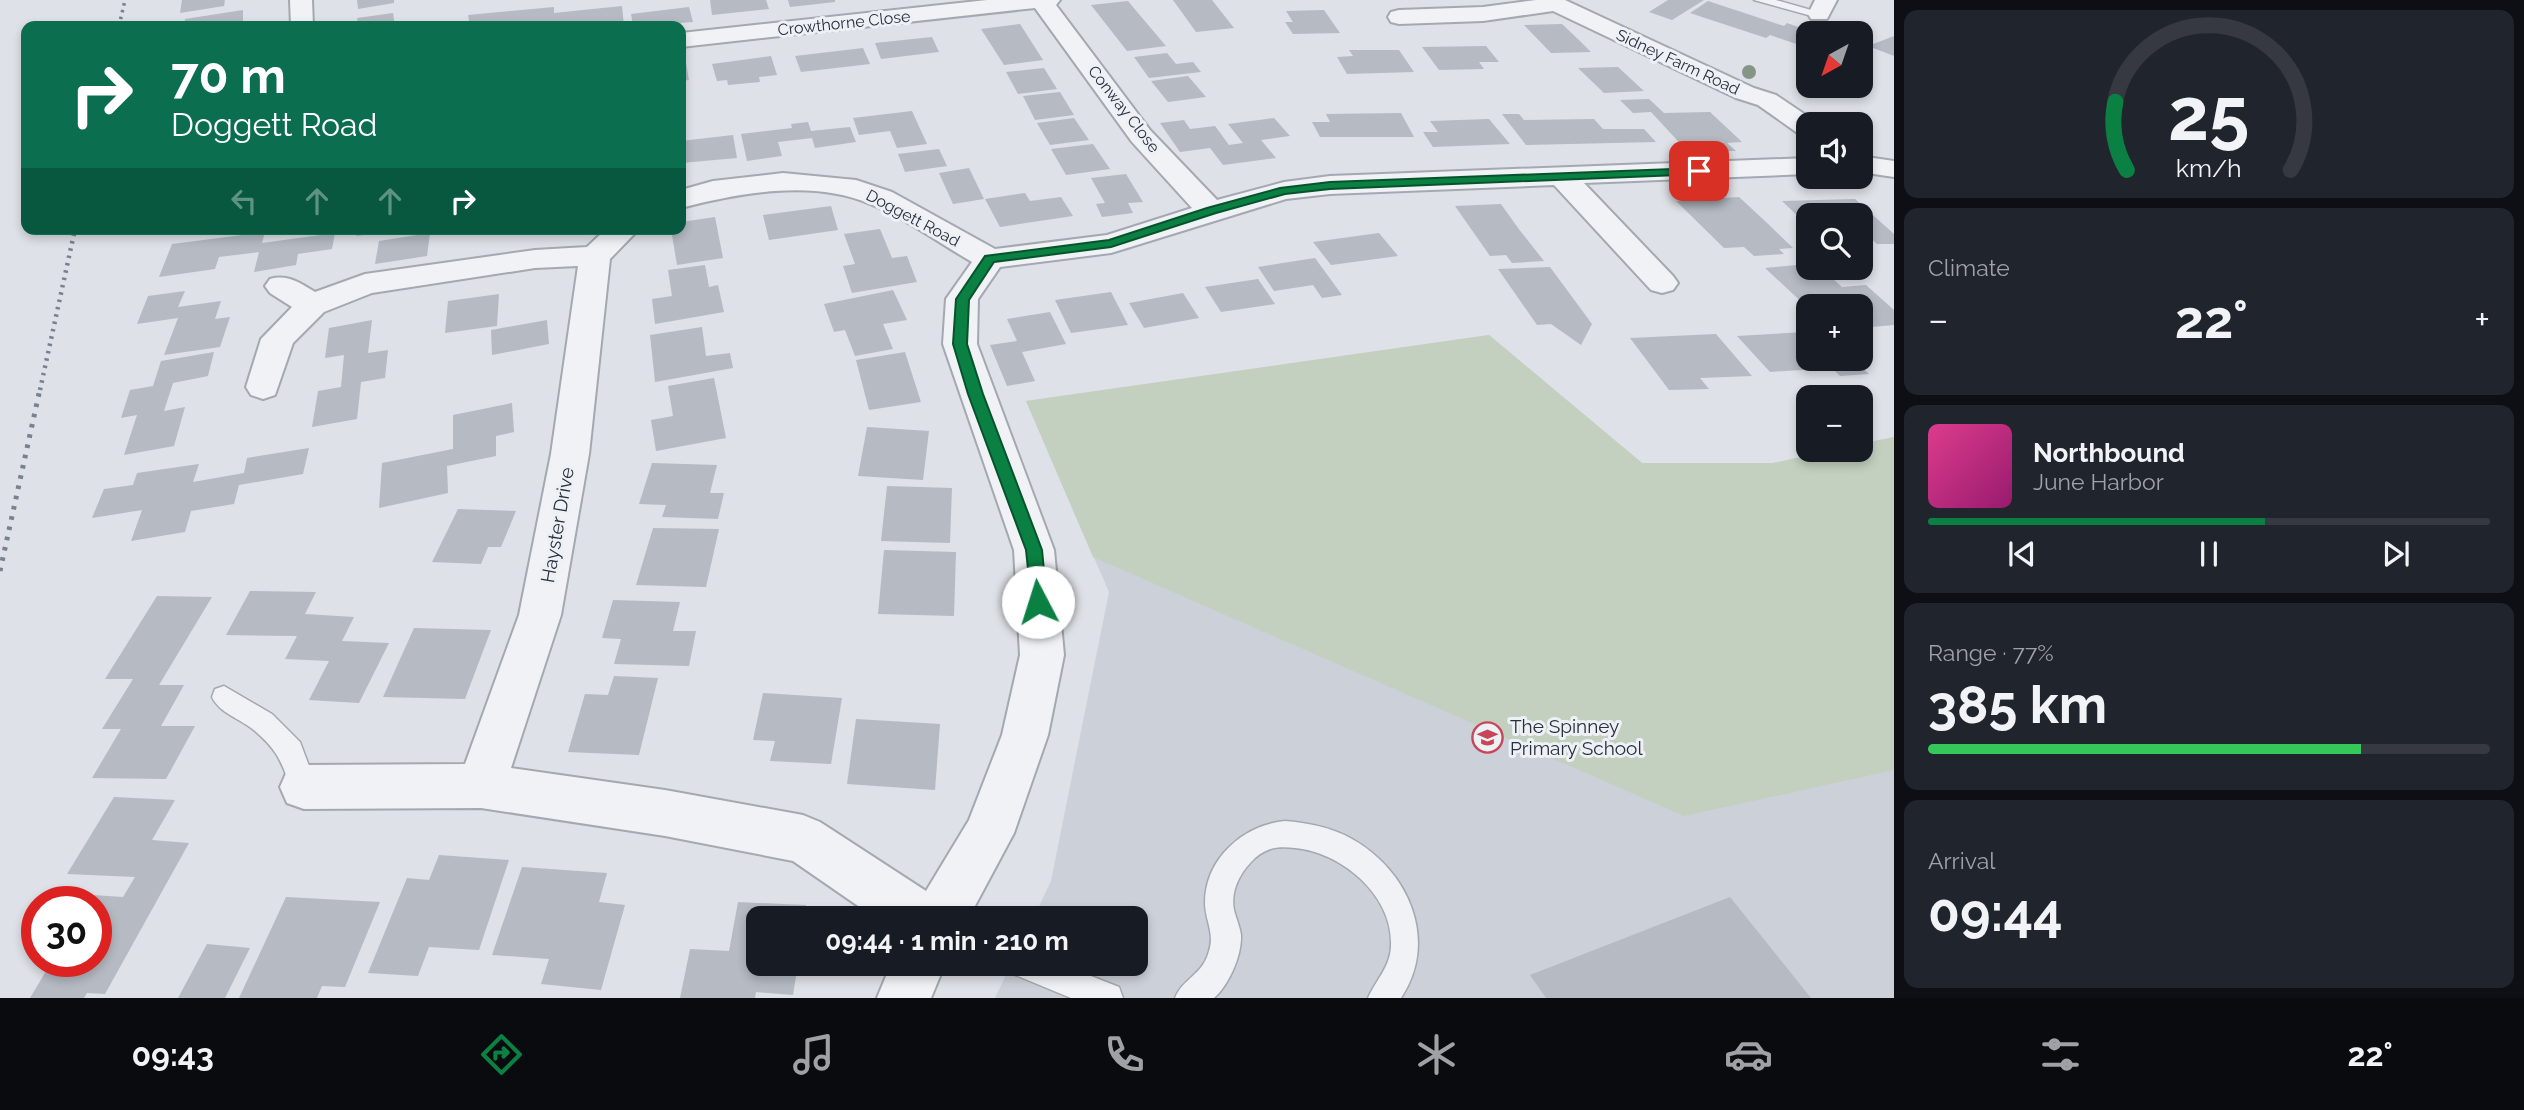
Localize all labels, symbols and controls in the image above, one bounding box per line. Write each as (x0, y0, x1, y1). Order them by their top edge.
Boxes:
street label: Crowthorne Close (777, 7, 911, 39)
north arrow (1796, 21, 1872, 98)
map controls (1796, 21, 1873, 462)
street label: Sidney Farm Road (1613, 25, 1743, 99)
text: 70 m (171, 47, 286, 104)
icon: right (56, 49, 147, 140)
street label: Conway Close (1084, 62, 1164, 156)
text: 25 (2168, 72, 2250, 157)
text: Doggett Road (171, 106, 377, 143)
button: sound (1796, 112, 1873, 189)
pin (1669, 141, 1729, 201)
icon: arrive (1680, 152, 1718, 190)
text: km/h (2176, 153, 2242, 183)
icon: left (225, 182, 263, 220)
icon: ahead (298, 182, 336, 220)
icon: ahead (371, 182, 409, 220)
icon: right (444, 182, 482, 220)
street label: Doggett Road (863, 185, 963, 251)
button: search (1796, 203, 1873, 280)
text: Climate (1928, 254, 2010, 281)
text: 22° (2175, 289, 2248, 350)
button: + (1796, 294, 1873, 371)
text: − (1928, 297, 1948, 342)
text: + (2474, 297, 2490, 342)
button: − (1796, 385, 1873, 462)
text: Northbound (2033, 438, 2185, 468)
street label: Hayster Drive (536, 465, 578, 585)
text: June Harbor (2033, 468, 2164, 495)
icon: previous (2003, 535, 2041, 573)
icon: pause (2190, 535, 2228, 573)
icon: next (2377, 535, 2415, 573)
position arrow (1001, 565, 1075, 639)
text: Range · 77% (1928, 639, 2054, 666)
text: 385 km (1928, 674, 2107, 735)
place label: The Spinney Primary School (1510, 715, 1643, 759)
school or university icon: The Spinney Primary School (1470, 720, 1504, 754)
text: Arrival (1928, 847, 1995, 874)
text: 09:44 (1928, 882, 2063, 943)
speed limit sign: 30 (21, 886, 112, 977)
text: 09:44 · 1 min · 210 m (825, 926, 1069, 956)
icon: directions (477, 1030, 526, 1079)
icon: music (789, 1030, 838, 1079)
icon: phone (1100, 1030, 1149, 1079)
icon: climate (1412, 1030, 1461, 1079)
icon: car (1724, 1030, 1773, 1079)
icon: filters (2036, 1030, 2085, 1079)
text: 09:43 (131, 1036, 214, 1073)
text: 22° (2348, 1036, 2393, 1073)

